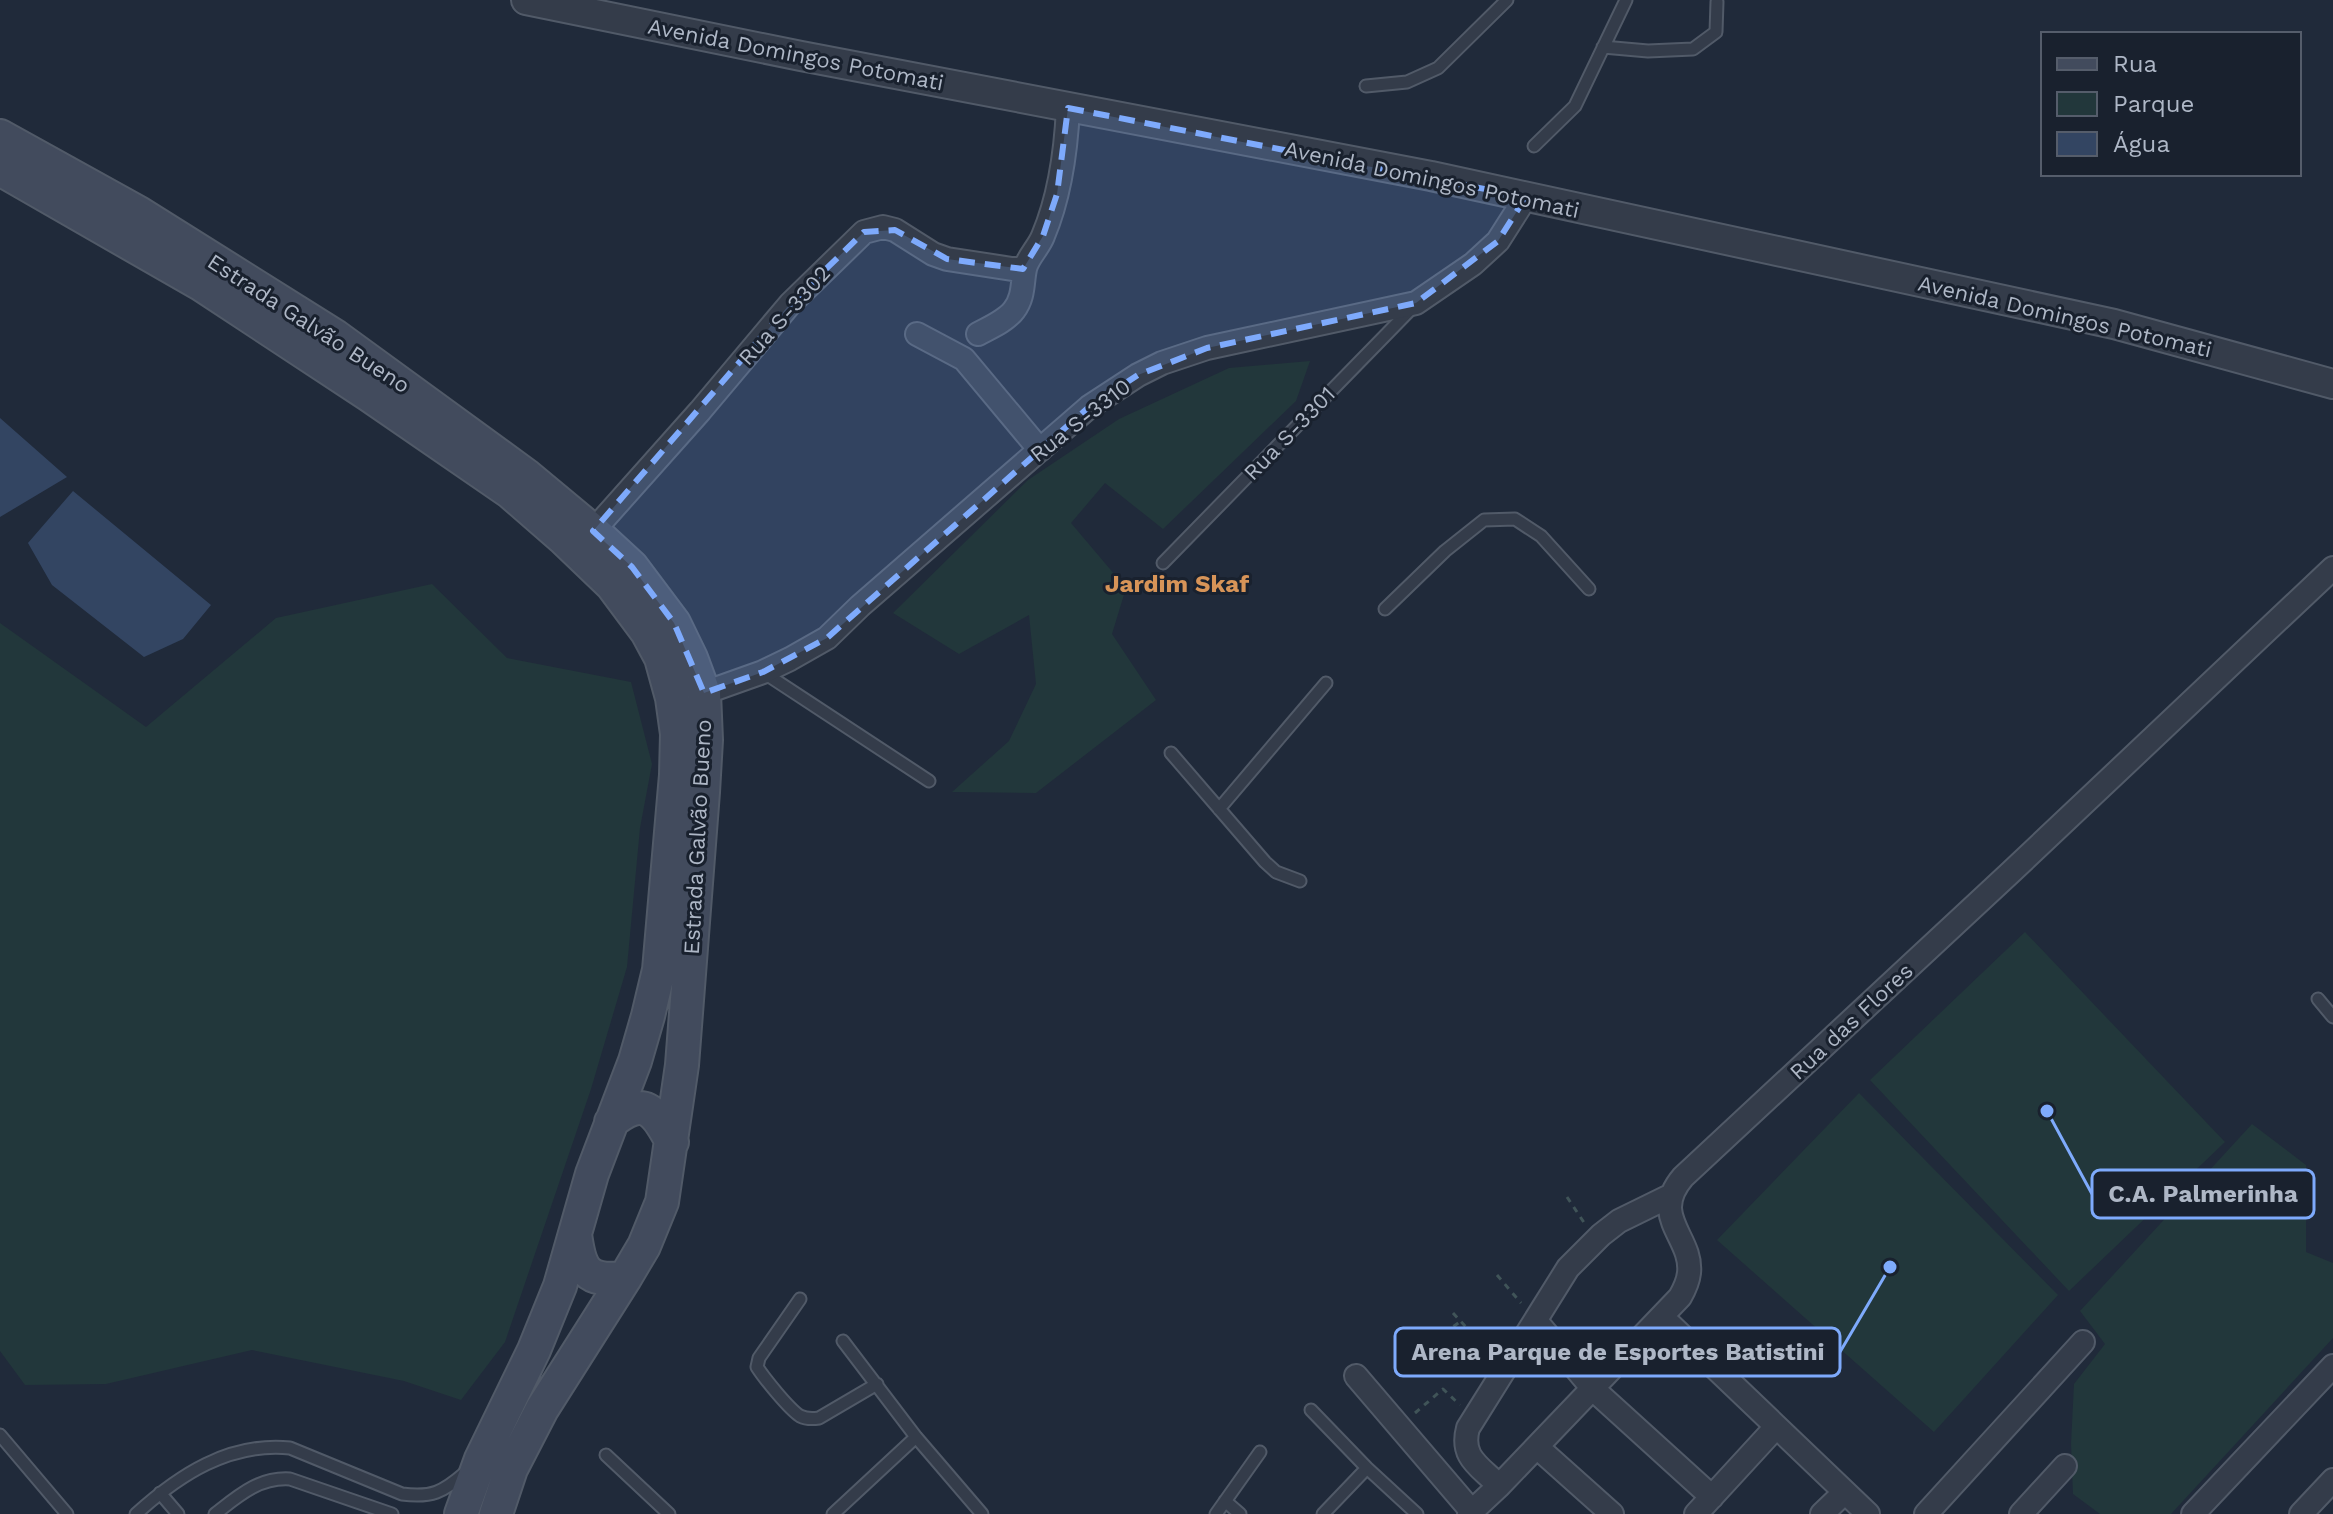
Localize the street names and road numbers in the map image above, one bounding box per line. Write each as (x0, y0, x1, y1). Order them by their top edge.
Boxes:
street label: Avenida Domingos Potomati (646, 14, 946, 95)
street label: Avenida Domingos Potomati (1282, 136, 1582, 223)
street label: Estrada Galvão Bueno (203, 249, 414, 398)
street label: Rua S-3302 (733, 261, 835, 370)
street label: Avenida Domingos Potomati (1916, 270, 2214, 363)
street label: Rua S-3310 (1025, 373, 1135, 467)
street label: Rua S-3301 (1239, 381, 1340, 485)
street label: Estrada Galvão Bueno (679, 719, 716, 955)
street label: Rua das Flores (1785, 958, 1918, 1085)

